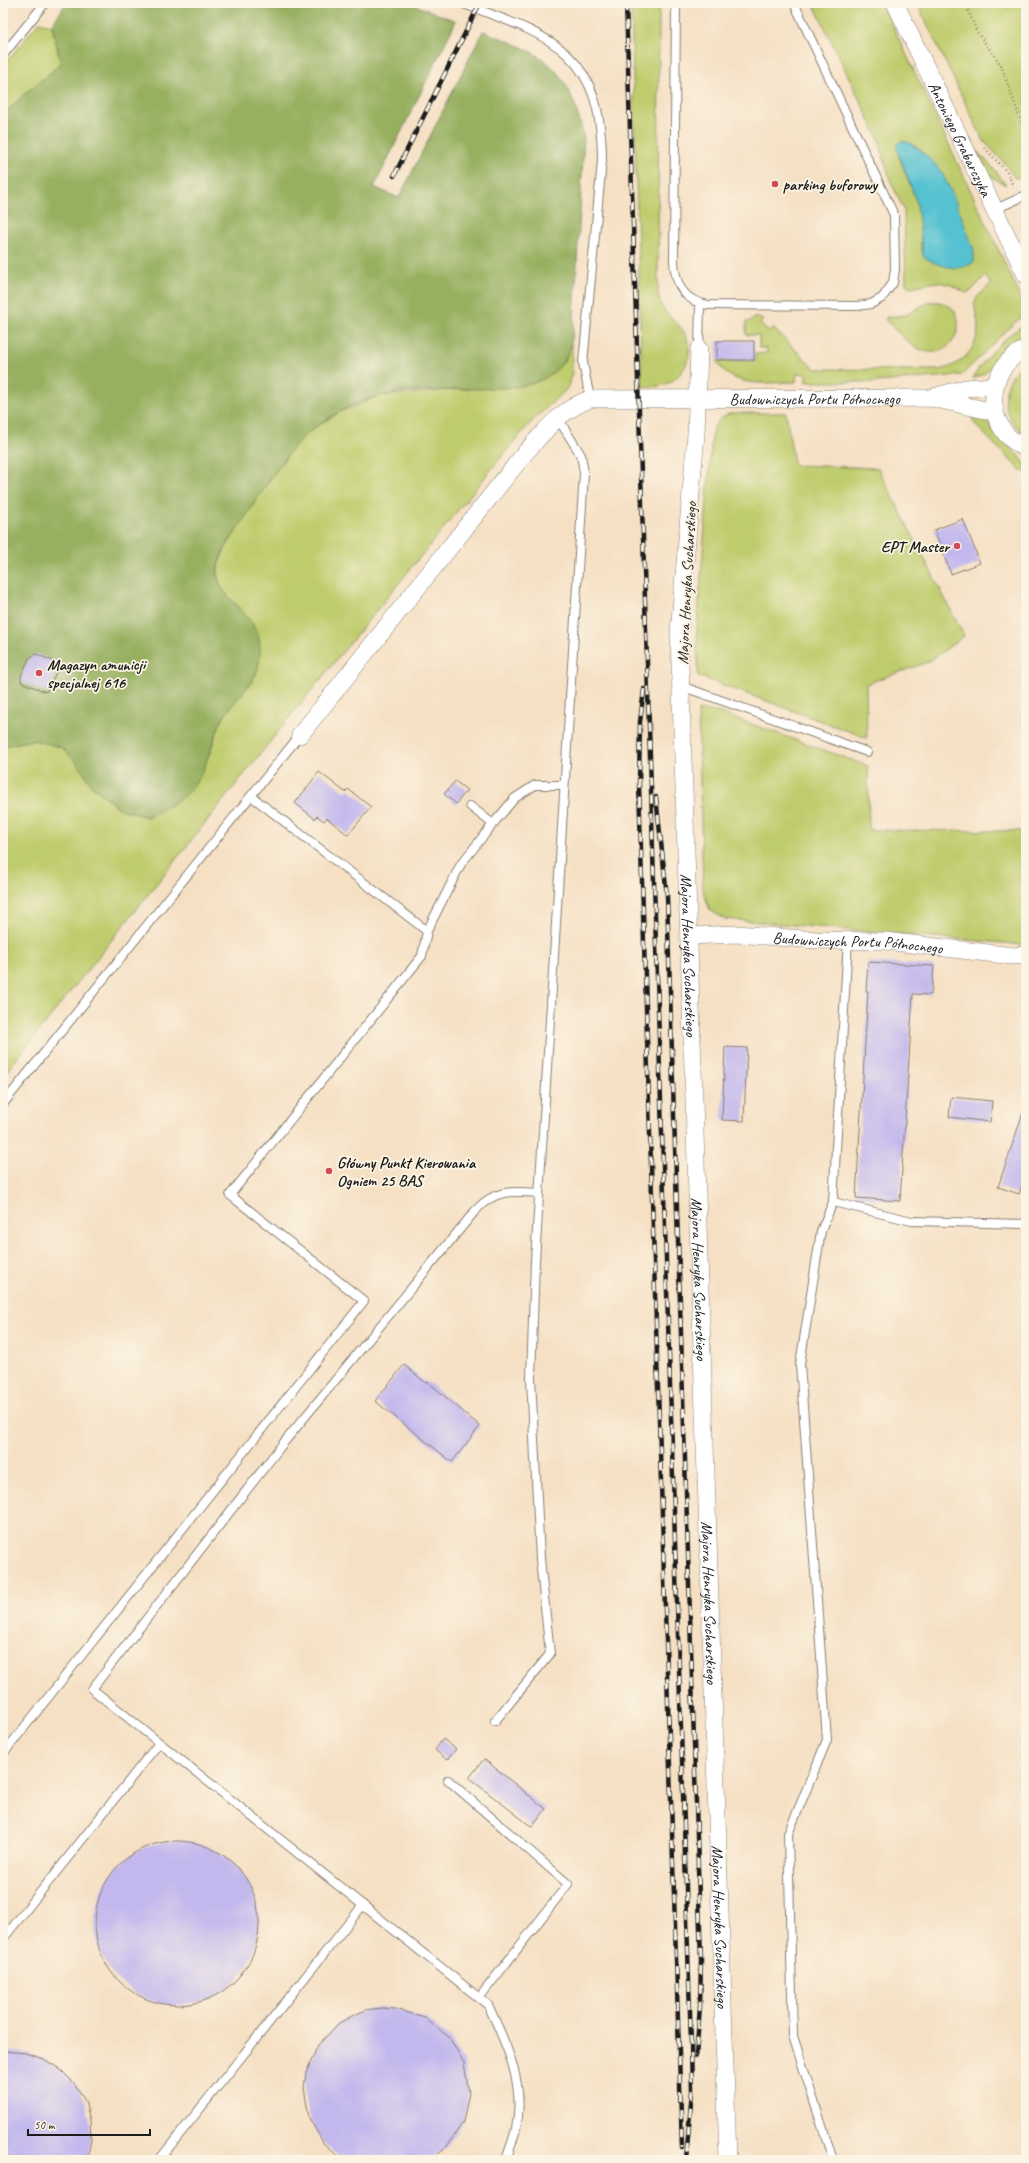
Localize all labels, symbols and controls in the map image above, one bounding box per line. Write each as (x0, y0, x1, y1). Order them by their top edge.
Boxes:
street label: Antoniego Grabarczyka (924, 79, 996, 201)
place label: parking buforowy (783, 175, 879, 195)
marker: parking buforowy (770, 179, 780, 189)
street label: Budowniczych Portu Północnego (730, 389, 901, 410)
street label: Majora Henryka Sucharskiego (673, 500, 701, 665)
place label: EPT Master (881, 537, 951, 557)
marker: EPT Master (952, 541, 962, 551)
place label: Magazyn amunicji specjalnej 616 (47, 655, 148, 693)
marker: Magazyn amunicji specjalnej 616 (34, 668, 44, 678)
street label: Majora Henryka Sucharskiego (676, 873, 701, 1038)
street label: Budowniczych Portu Północnego (772, 928, 945, 959)
place label: Główny Punkt Kierowania Ogniem 25 BAS (337, 1153, 477, 1191)
marker: Główny Punkt Kierowania Ogniem 25 BAS (324, 1166, 334, 1176)
street label: Majora Henryka Sucharskiego (686, 1197, 711, 1362)
street label: Majora Henryka Sucharskiego (697, 1521, 722, 1686)
street label: Majora Henryka Sucharskiego (707, 1845, 732, 2010)
scale bar (28, 2111, 150, 2137)
text: 50 m (34, 2117, 56, 2133)

